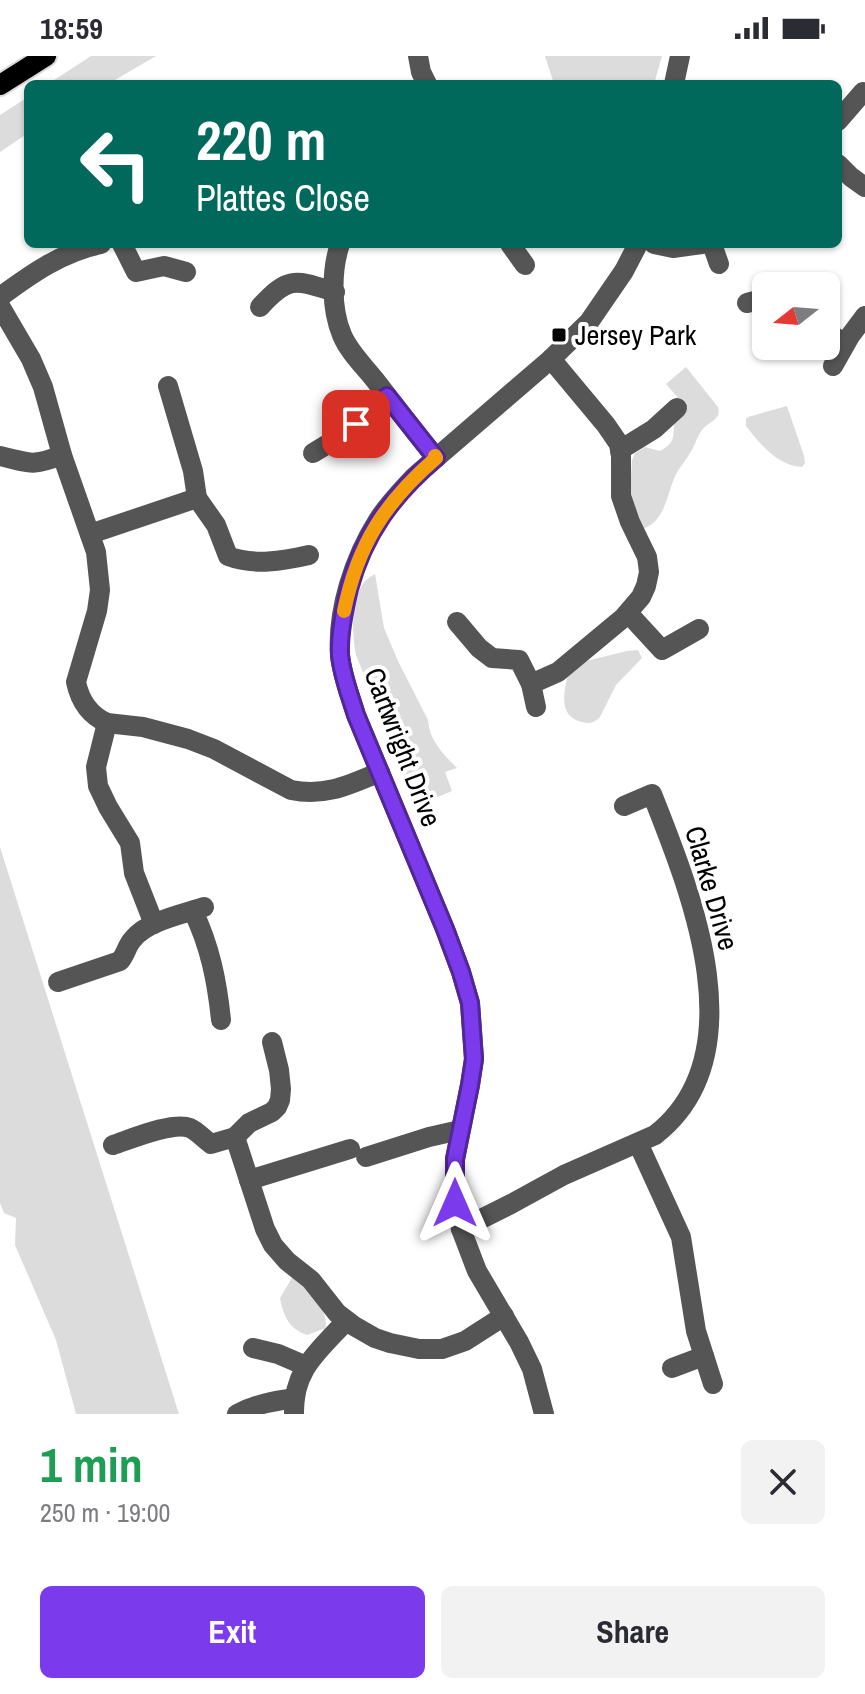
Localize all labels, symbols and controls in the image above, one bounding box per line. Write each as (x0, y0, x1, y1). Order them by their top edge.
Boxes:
text: 18:59 (40, 8, 103, 48)
text: 220 m (196, 102, 326, 177)
icon: left (64, 112, 168, 216)
text: Plattes Close (196, 174, 370, 222)
north arrow (752, 272, 840, 360)
map controls (752, 272, 840, 360)
place label: Jersey Park (575, 316, 697, 354)
marker: Jersey Park (550, 326, 568, 344)
pin (322, 390, 390, 458)
icon: arrive (334, 402, 378, 446)
street label: Cartwright Drive (355, 662, 451, 832)
street label: Clarke Drive (676, 821, 748, 955)
position arrow (413, 1161, 497, 1245)
text: 1 min (40, 1432, 143, 1497)
button: close (741, 1440, 825, 1524)
text: 250 m · 19:00 (40, 1495, 170, 1530)
button: Exit (40, 1586, 425, 1678)
button: Share (441, 1586, 825, 1678)

